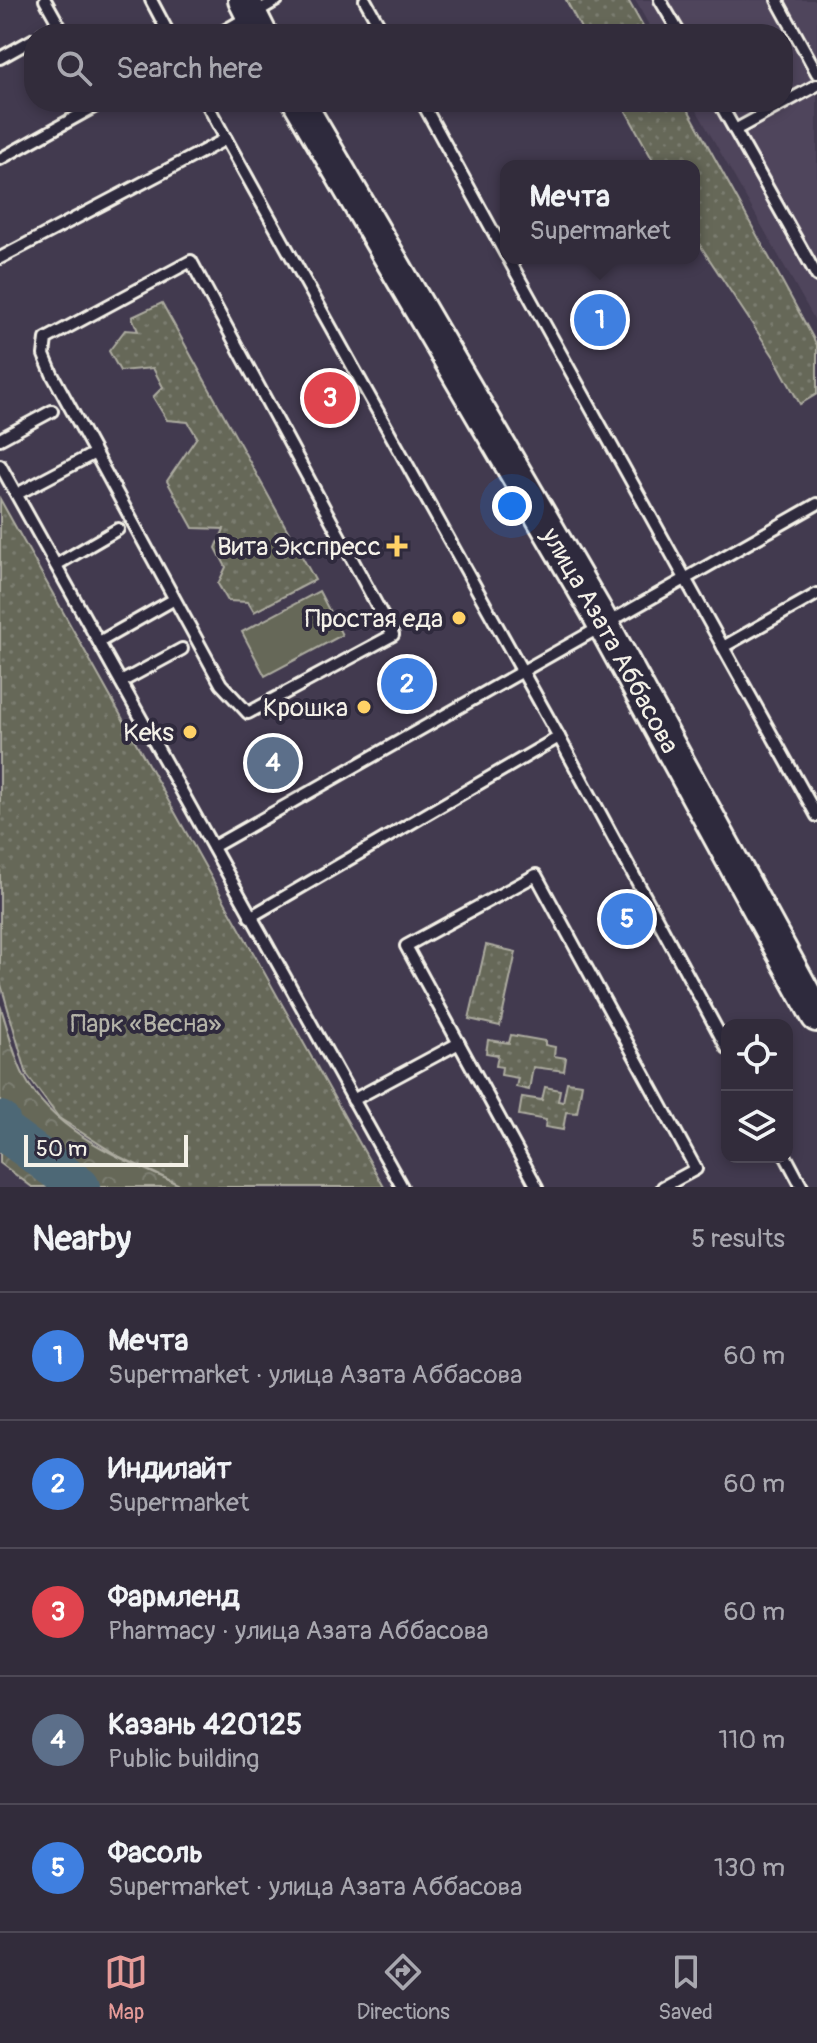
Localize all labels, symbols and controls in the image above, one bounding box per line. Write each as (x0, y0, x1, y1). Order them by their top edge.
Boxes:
search box (24, 24, 793, 112)
icon: search (52, 46, 96, 90)
text: Search here (116, 50, 263, 87)
popup (500, 160, 700, 264)
text: Мечта (529, 178, 610, 215)
text: Supermarket (529, 215, 671, 247)
pin: 1 (574, 290, 626, 350)
pin: 3 (304, 368, 356, 428)
your location (492, 486, 532, 526)
street label: улица Азата Аббасова (533, 521, 686, 759)
place label: Вита Экспресс (217, 531, 381, 563)
marker: Вита Экспресс (388, 537, 406, 555)
place label: Простая еда (305, 603, 443, 635)
marker: Простая еда (450, 609, 468, 627)
pin: 2 (381, 654, 433, 714)
place label: Крошка (263, 692, 348, 724)
marker: Крошка (355, 698, 373, 716)
place label: Keks (123, 717, 174, 749)
marker: Keks (181, 723, 199, 741)
pin: 4 (247, 733, 299, 793)
pin: 5 (601, 889, 653, 949)
park label: Парк «Весна» (71, 1008, 221, 1040)
map controls (721, 1019, 793, 1163)
button: locate (721, 1019, 793, 1091)
button: layers (721, 1091, 793, 1163)
scale bar (24, 1131, 188, 1167)
text: 50 m (36, 1135, 87, 1163)
text: Nearby (32, 1218, 131, 1261)
text: 5 results (691, 1223, 785, 1255)
text: Мечта (108, 1322, 189, 1359)
text: 1 (53, 1340, 63, 1372)
text: 60 m (723, 1340, 785, 1372)
text: Supermarket · улица Азата Аббасова (108, 1359, 522, 1391)
text: Индилайт (108, 1450, 231, 1487)
text: 2 (51, 1468, 65, 1500)
text: 60 m (723, 1468, 785, 1500)
text: Supermarket (108, 1487, 249, 1519)
text: Фармленд (108, 1578, 240, 1615)
text: 3 (51, 1596, 65, 1628)
text: 60 m (723, 1596, 785, 1628)
text: Pharmacy · улица Азата Аббасова (108, 1615, 489, 1647)
text: Казань 420125 (108, 1706, 302, 1743)
text: 4 (50, 1724, 66, 1756)
text: 110 m (718, 1724, 785, 1756)
text: Public building (108, 1743, 259, 1775)
text: Фасоль (108, 1834, 203, 1871)
text: 5 (51, 1852, 65, 1884)
text: 130 m (714, 1852, 785, 1884)
text: Supermarket · улица Азата Аббасова (108, 1871, 522, 1903)
tab: Map (104, 1950, 148, 2026)
tab: Directions (357, 1950, 450, 2026)
tab: Saved (658, 1950, 713, 2026)

